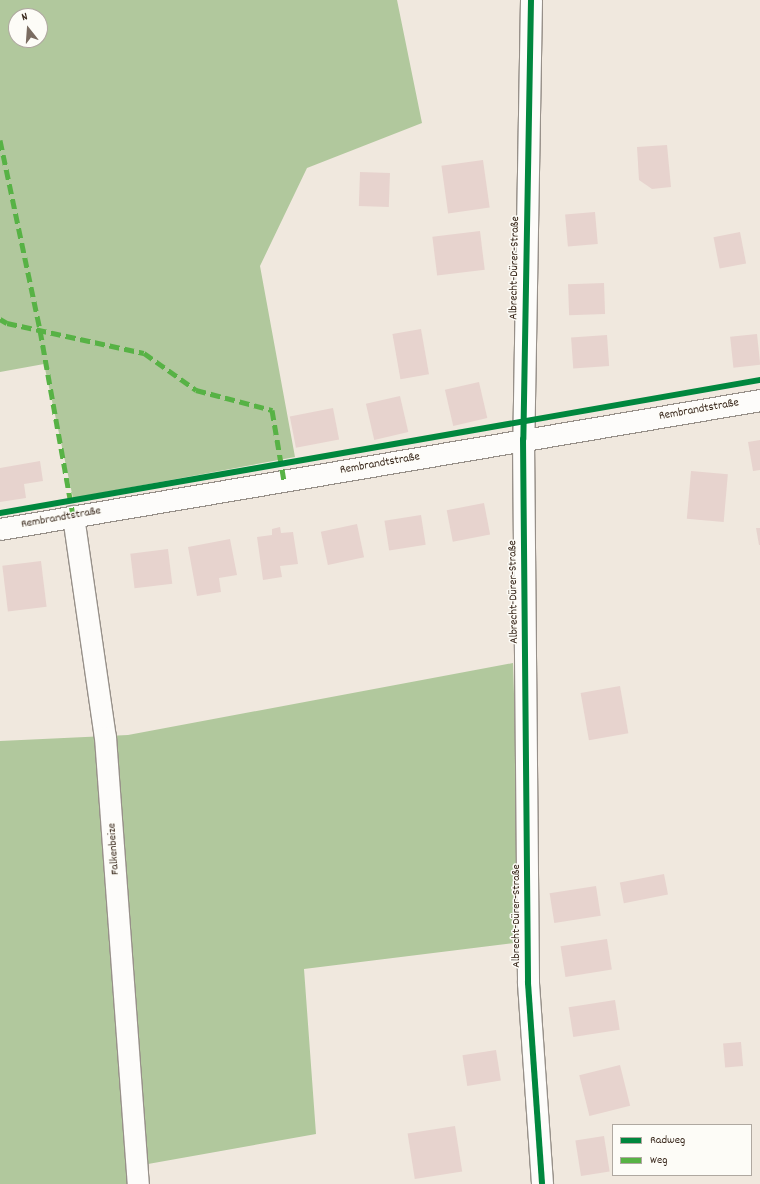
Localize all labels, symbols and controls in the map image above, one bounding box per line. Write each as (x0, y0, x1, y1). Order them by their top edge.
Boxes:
north arrow (8, 8, 48, 48)
text: N (20, 9, 30, 26)
street label: Albrecht-Dürer-Straße (507, 216, 523, 320)
street label: Rembrandtstraße (658, 396, 740, 424)
street label: Rembrandtstraße (339, 450, 421, 478)
street label: Rembrandtstraße (20, 504, 102, 532)
street label: Albrecht-Dürer-Straße (506, 540, 522, 644)
street label: Falkenbeize (105, 823, 123, 875)
street label: Albrecht-Dürer-Straße (510, 864, 524, 968)
legend (612, 1124, 752, 1176)
text: Radweg (650, 1132, 685, 1149)
text: Weg (650, 1152, 667, 1169)

